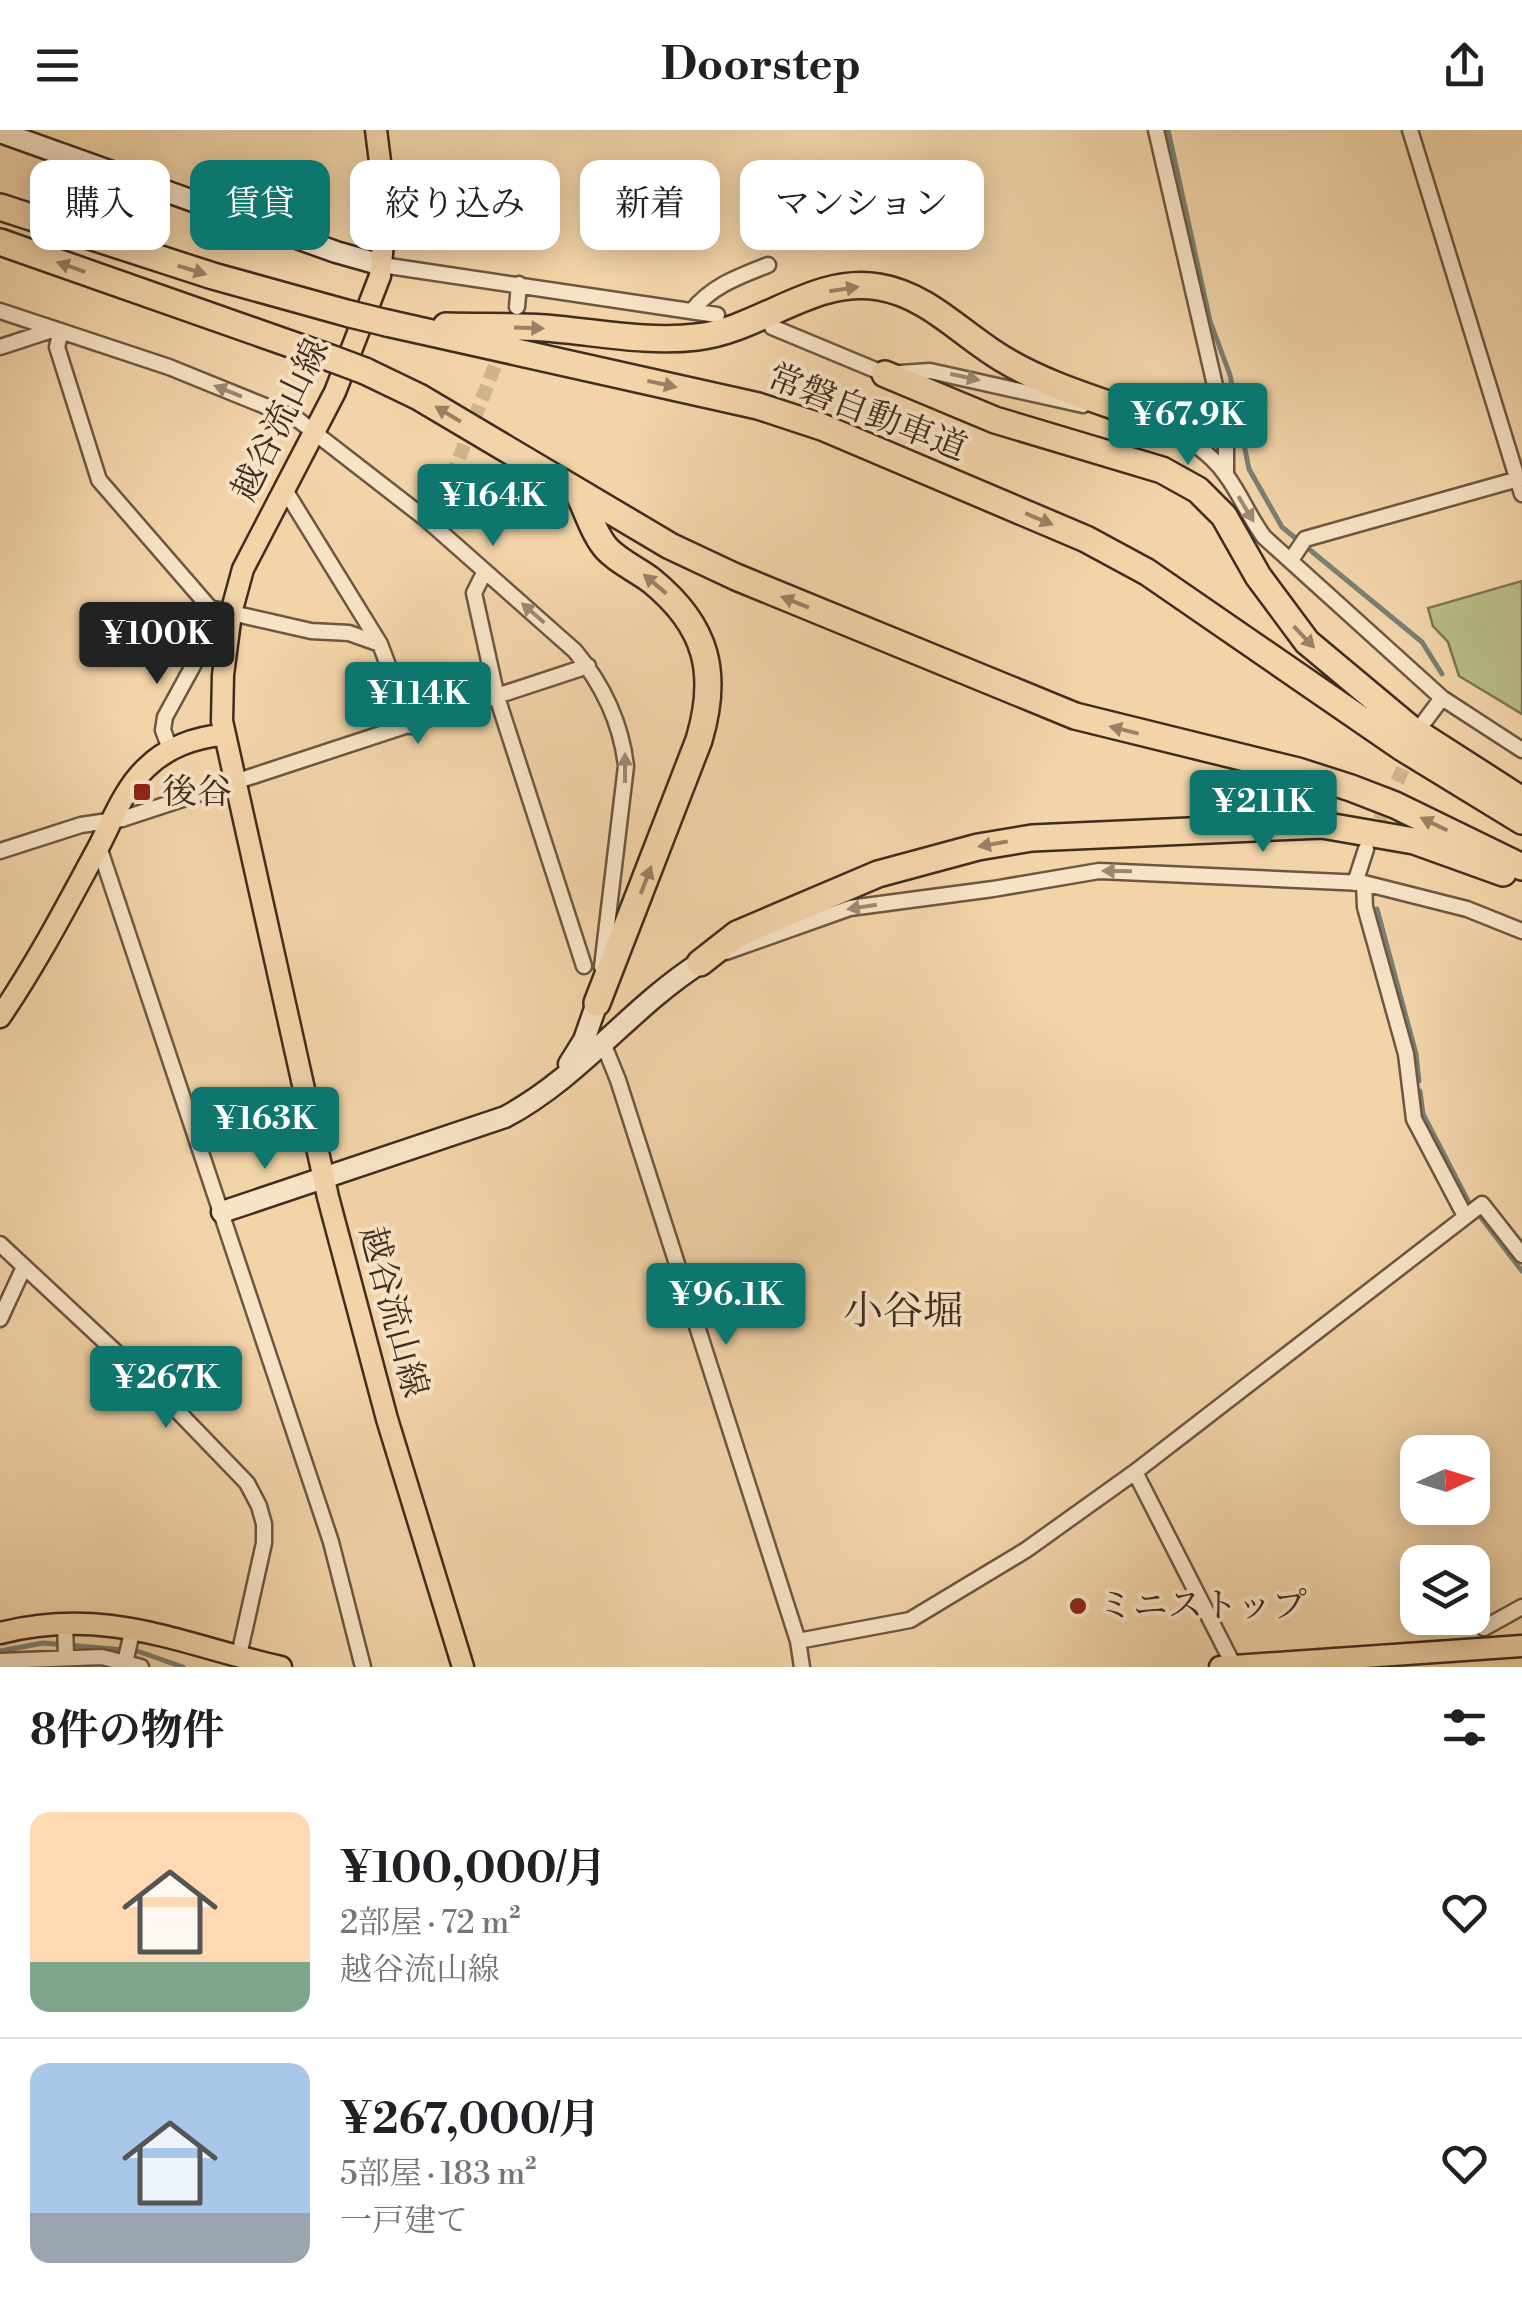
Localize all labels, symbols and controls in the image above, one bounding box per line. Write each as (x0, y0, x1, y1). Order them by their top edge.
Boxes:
text: Doorstep (661, 37, 861, 94)
icon: menu (30, 38, 85, 93)
icon: share (1437, 38, 1492, 93)
chip: 購入 (30, 160, 170, 250)
chip: 賃貸 (190, 160, 330, 250)
chip: 絞り込み (350, 160, 560, 250)
chip: 新着 (580, 160, 720, 250)
chip: マンション (740, 160, 984, 250)
one-way arrow (56, 259, 86, 274)
one-way arrow (178, 263, 208, 278)
one-way arrow (829, 280, 861, 296)
one-way arrow (513, 320, 545, 336)
street label: 越谷流山線 (223, 332, 339, 508)
street label: 常磐自動車道 (761, 355, 973, 471)
one-way arrow (950, 370, 981, 386)
one-way arrow (647, 377, 678, 393)
one-way arrow (212, 382, 242, 398)
pin: ¥67.9K (1107, 383, 1269, 468)
text: ¥67.9K (1130, 395, 1246, 435)
one-way arrow (434, 406, 462, 424)
pin: ¥164K (423, 464, 563, 549)
text: ¥164K (440, 476, 546, 516)
one-way arrow (1236, 496, 1255, 523)
one-way arrow (1024, 511, 1054, 527)
one-way arrow (643, 574, 668, 596)
one-way arrow (780, 593, 810, 609)
pin: ¥100K (87, 602, 227, 687)
one-way arrow (520, 602, 545, 624)
text: ¥100K (101, 614, 213, 654)
one-way arrow (1292, 624, 1315, 648)
pin: ¥114K (348, 662, 488, 747)
text: ¥114K (367, 674, 469, 714)
one-way arrow (1108, 722, 1139, 737)
one-way arrow (616, 751, 632, 783)
pin: ¥211K (1193, 770, 1333, 855)
place label: 後谷 (162, 771, 232, 814)
marker: 後谷 (131, 781, 153, 803)
text: ¥211K (1212, 782, 1314, 822)
one-way arrow (1420, 816, 1449, 833)
one-way arrow (977, 837, 1008, 853)
one-way arrow (1101, 863, 1133, 879)
one-way arrow (639, 865, 654, 895)
one-way arrow (845, 900, 877, 915)
pin: ¥163K (195, 1087, 335, 1172)
text: ¥163K (213, 1099, 317, 1139)
street label: 越谷流山線 (350, 1222, 436, 1402)
pin: ¥96.1K (645, 1263, 807, 1348)
text: ¥96.1K (668, 1275, 784, 1315)
district label: 小谷堀 (843, 1287, 963, 1337)
pin: ¥267K (96, 1346, 236, 1431)
text: ¥267K (112, 1358, 220, 1398)
north arrow (1400, 1435, 1490, 1525)
map controls (1400, 1435, 1490, 1635)
button: layers (1400, 1545, 1490, 1635)
place label: ミニストップ (1098, 1585, 1307, 1628)
marker: ミニストップ (1067, 1595, 1089, 1617)
icon: filters (1437, 1700, 1492, 1755)
text: 8件の物件 (30, 1705, 225, 1758)
text: ¥100,000/月 (340, 1843, 607, 1896)
icon: home (110, 1852, 230, 1972)
icon: heart (1437, 1885, 1492, 1940)
text: 2部屋 · 72 m² (340, 1903, 521, 1943)
text: 越谷流山線 (340, 1950, 500, 1990)
text: ¥267,000/月 (340, 2094, 600, 2147)
icon: home (110, 2103, 230, 2223)
icon: heart (1437, 2136, 1492, 2191)
text: 5部屋 · 183 m² (340, 2154, 536, 2194)
text: 一戸建て (340, 2201, 468, 2241)

